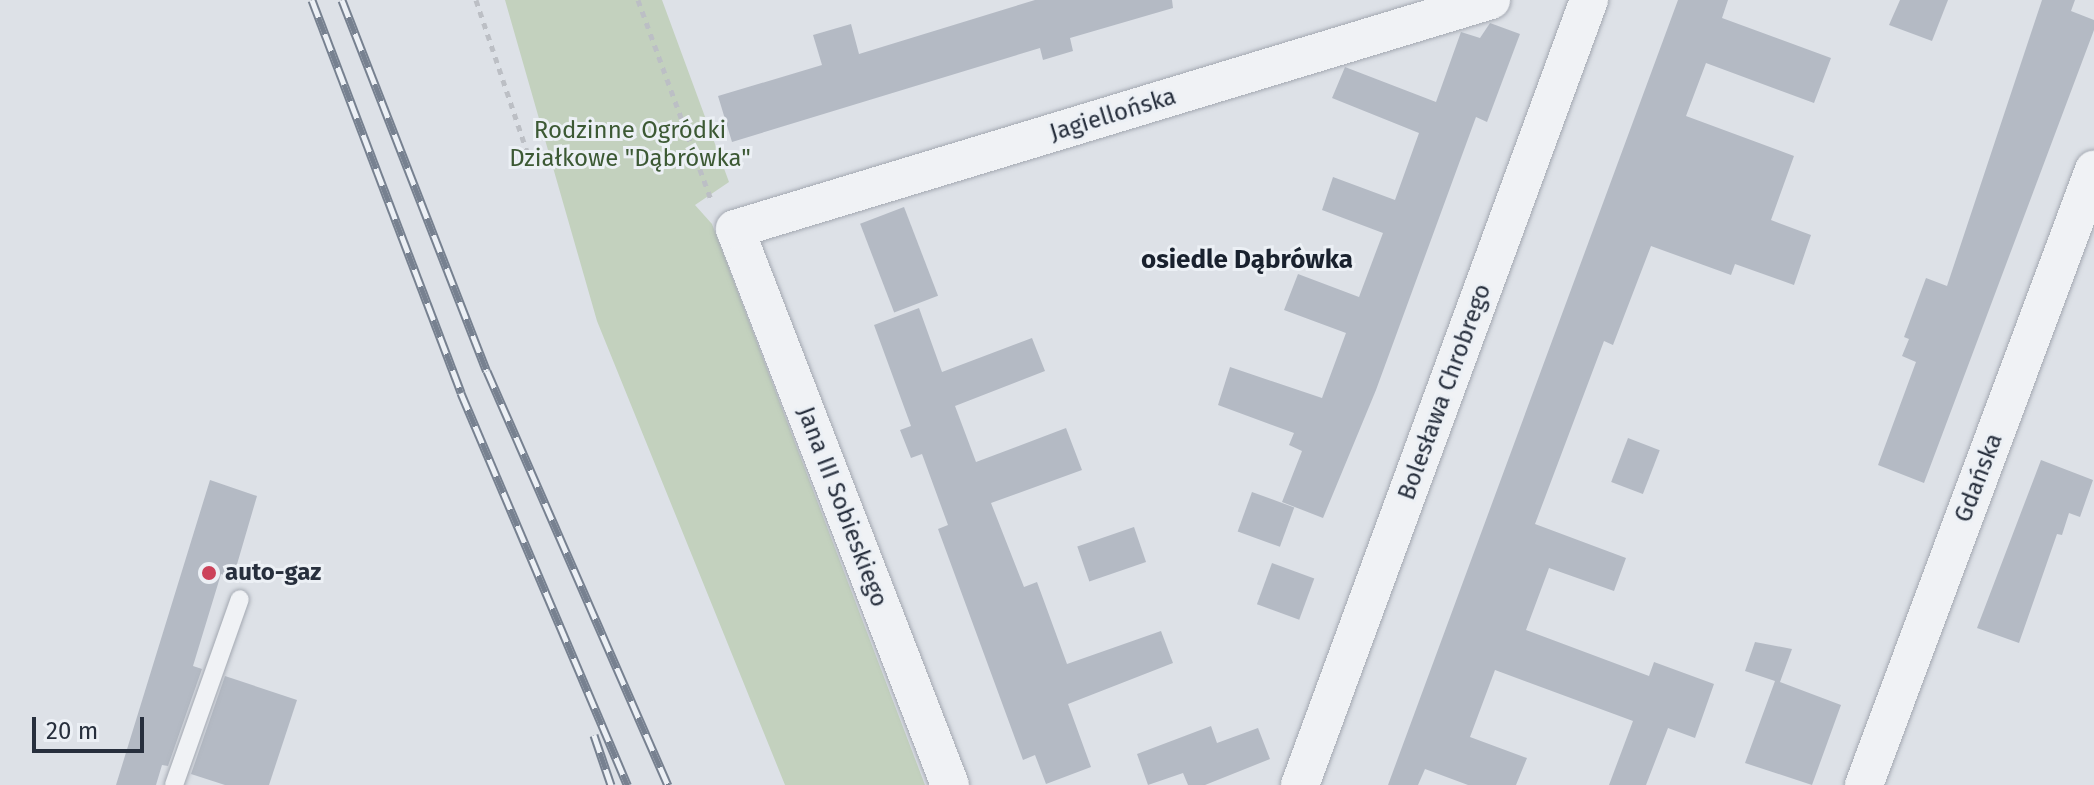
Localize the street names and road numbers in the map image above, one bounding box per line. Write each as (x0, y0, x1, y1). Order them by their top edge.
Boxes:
street label: Jagiellońska (1046, 82, 1180, 148)
street label: Bolesława Chrobrego (1392, 280, 1498, 504)
street label: Jana III Sobieskiego (791, 403, 893, 611)
street label: Gdańska (1949, 430, 2009, 526)

